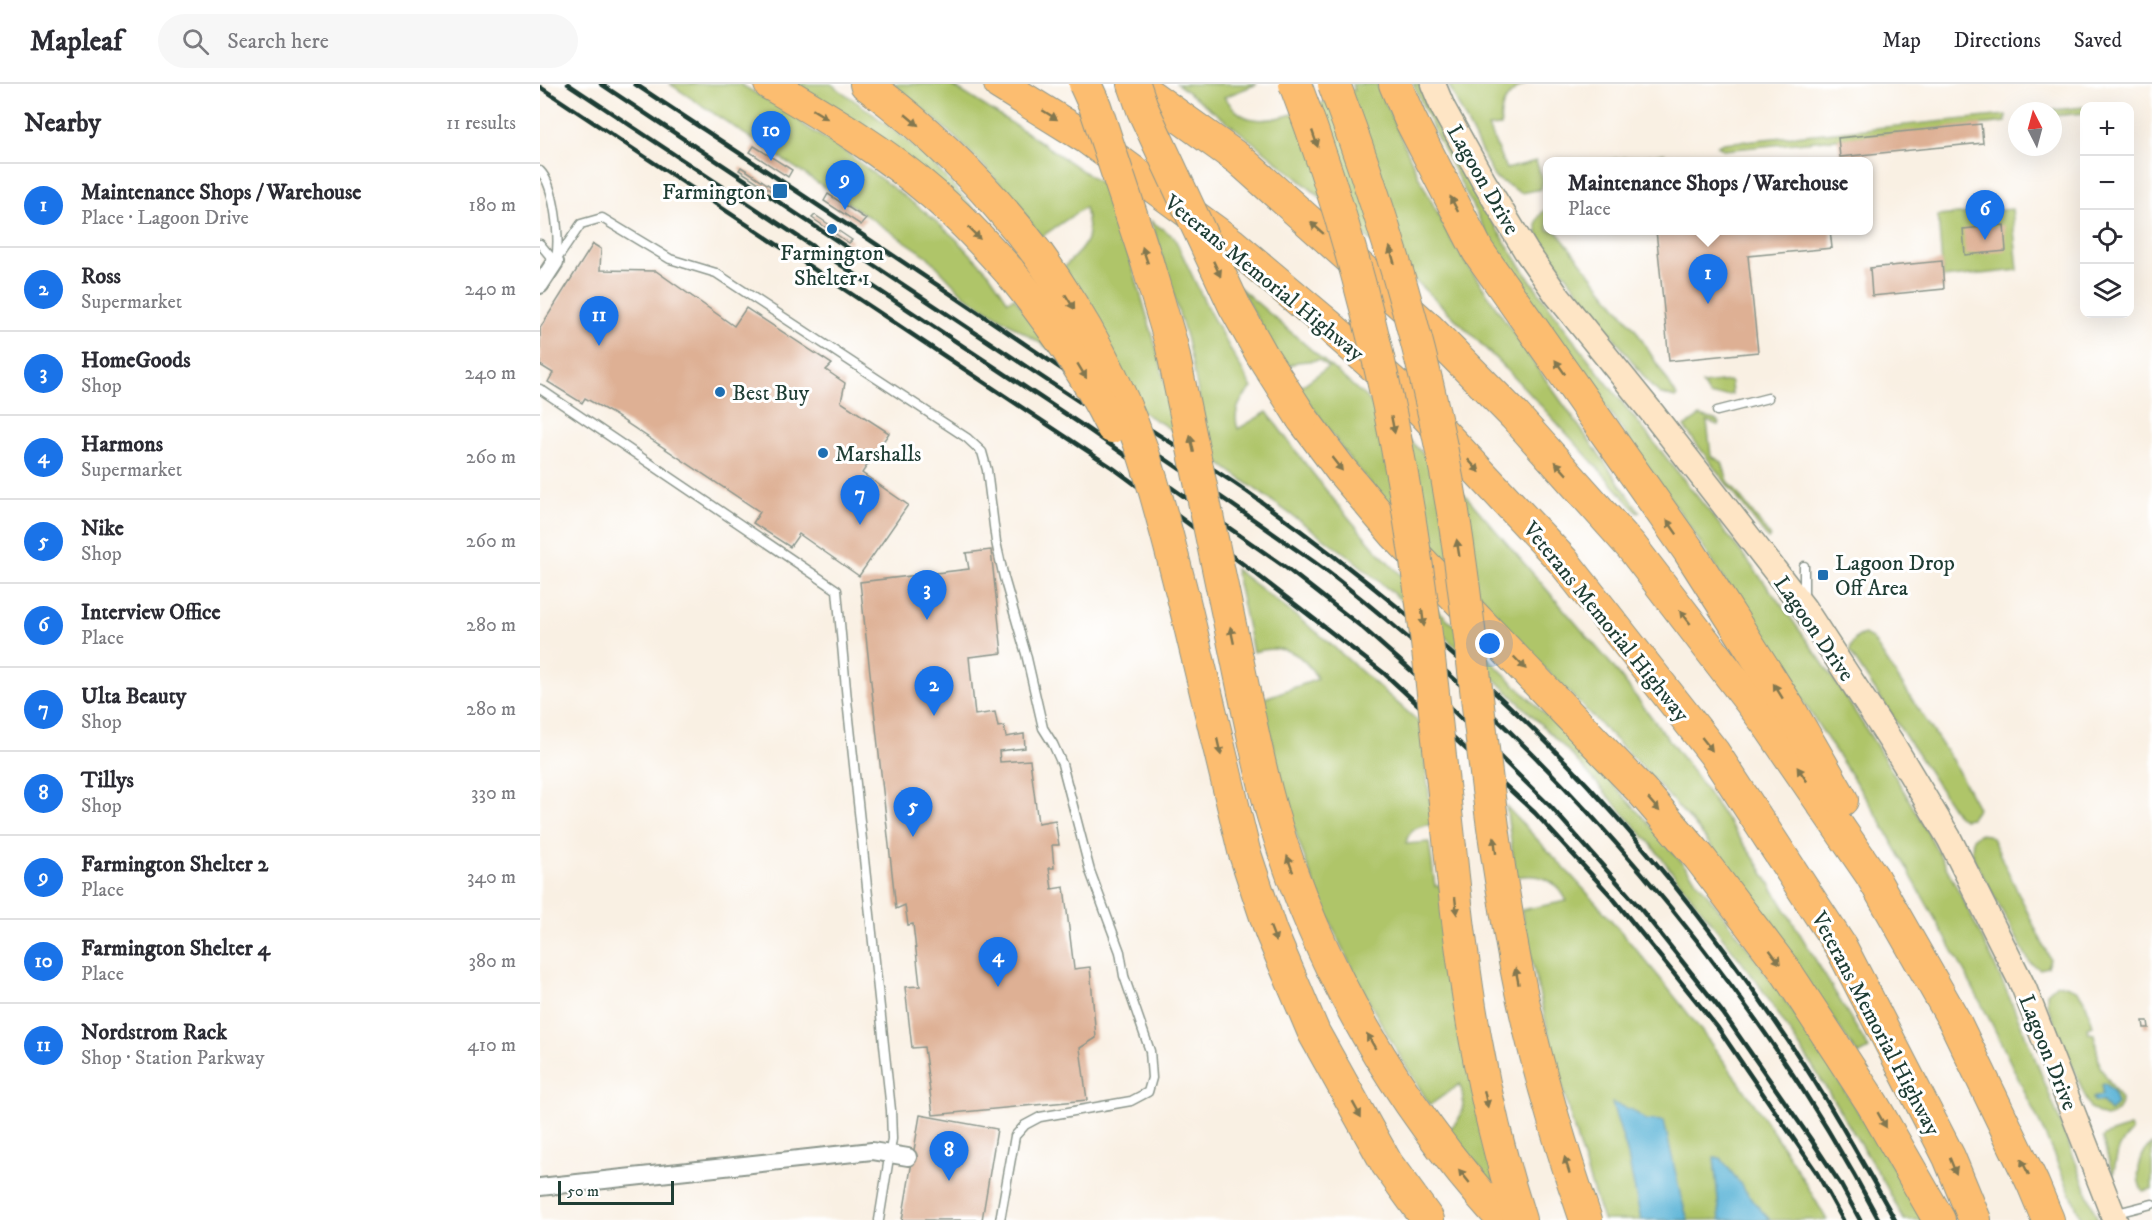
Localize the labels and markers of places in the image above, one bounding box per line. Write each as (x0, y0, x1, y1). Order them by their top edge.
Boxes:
pin: 10 (752, 112, 790, 161)
pin: 9 (826, 160, 864, 210)
place label: Farmington (662, 179, 766, 206)
marker: Farmington (771, 182, 789, 200)
pin: 6 (1966, 190, 2004, 240)
marker: Farmington Shelter 1 (825, 222, 839, 236)
place label: Farmington Shelter 1 (780, 240, 885, 292)
pin: 1 (1688, 254, 1728, 304)
pin: 11 (580, 296, 618, 346)
place label: Best Buy (732, 380, 810, 407)
marker: Best Buy (713, 385, 727, 399)
place label: Marshalls (835, 441, 921, 468)
marker: Marshalls (816, 446, 830, 460)
pin: 7 (840, 476, 880, 525)
place label: Lagoon Drop Off Area (1835, 550, 1955, 602)
marker: Lagoon Drop Off Area (1816, 568, 1830, 582)
pin: 3 (908, 570, 946, 620)
pin: 2 (914, 666, 954, 716)
pin: 5 (894, 788, 932, 837)
pin: 4 (978, 938, 1018, 987)
pin: 8 (930, 1132, 968, 1181)

